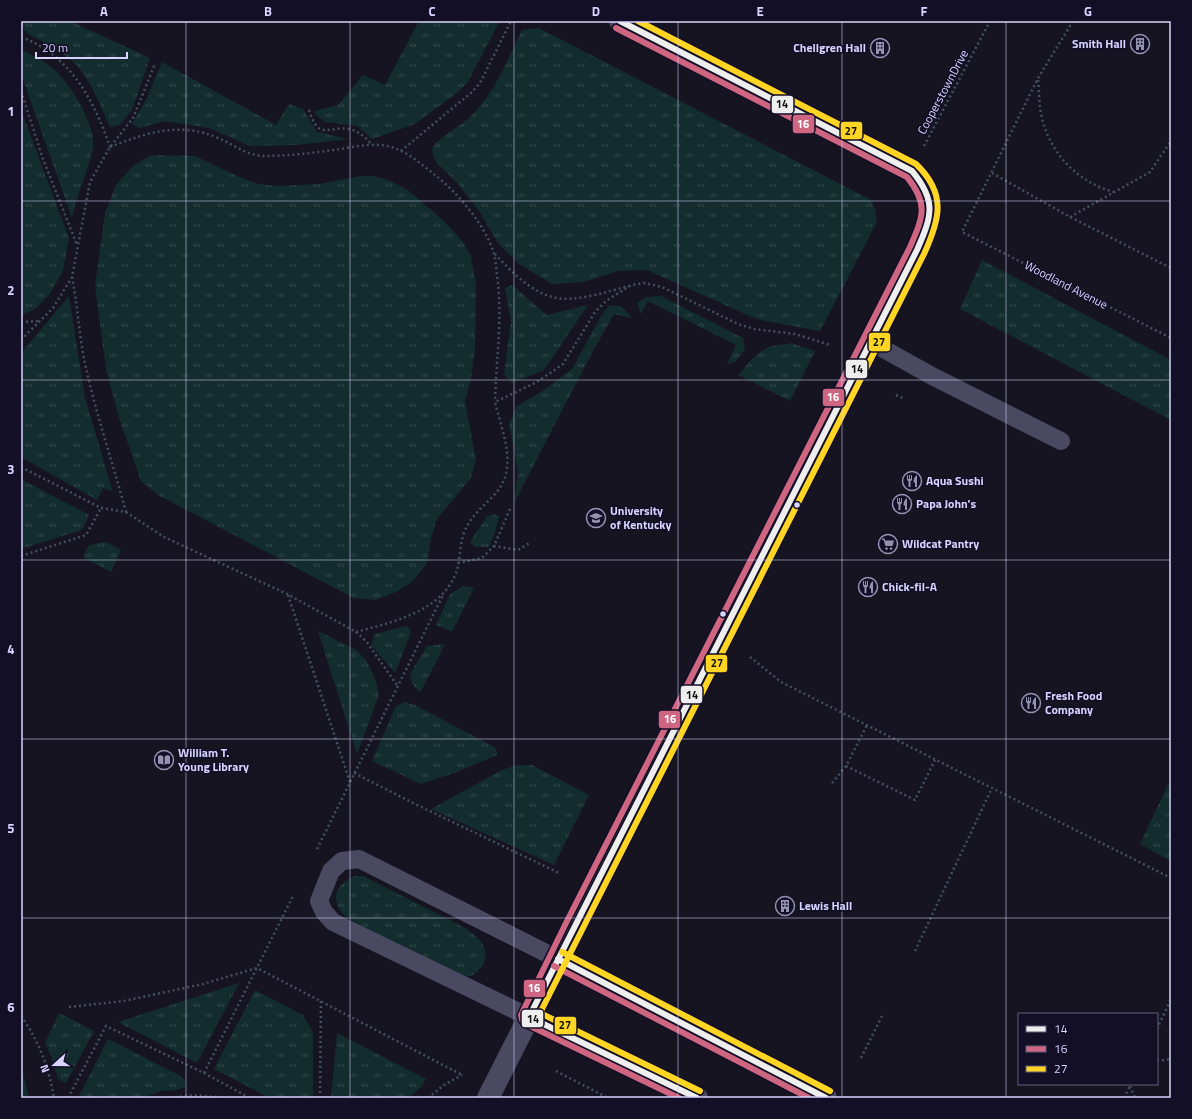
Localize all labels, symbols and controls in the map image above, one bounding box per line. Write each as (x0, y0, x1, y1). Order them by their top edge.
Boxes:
text: A (100, 1, 108, 21)
text: B (264, 1, 272, 21)
text: C (428, 1, 436, 21)
text: D (592, 1, 600, 21)
text: E (756, 1, 764, 21)
text: F (921, 1, 928, 21)
text: G (1084, 1, 1092, 21)
building icon: Smith Hall (1129, 33, 1151, 55)
scale bar (36, 34, 127, 60)
place label: Smith Hall (1072, 34, 1126, 53)
building icon: Chellgren Hall (869, 37, 891, 59)
text: 20 m (42, 38, 68, 57)
place label: Chellgren Hall (793, 38, 866, 57)
street label: CooperstownDrive (912, 46, 973, 138)
line badge: 14 (771, 95, 794, 114)
text: 14 (776, 96, 788, 112)
text: 1 (7, 101, 15, 121)
line badge: 16 (792, 114, 815, 134)
text: 16 (797, 116, 809, 132)
line badge: 27 (840, 121, 863, 140)
text: 27 (845, 123, 857, 139)
street label: Woodland Avenue (1021, 255, 1111, 314)
text: 2 (7, 280, 15, 300)
line badge: 27 (868, 332, 891, 352)
text: 27 (873, 334, 885, 350)
line badge: 14 (845, 359, 868, 379)
text: 14 (851, 361, 863, 377)
line badge: 16 (822, 388, 845, 407)
text: 16 (827, 389, 839, 405)
text: 3 (7, 459, 15, 479)
restaurant icon: Aqua Sushi (901, 470, 923, 492)
place label: Aqua Sushi (926, 471, 984, 490)
restaurant icon: Papa John's (891, 493, 913, 515)
place label: Papa John's (916, 494, 976, 513)
unlabelled marker (792, 500, 802, 510)
place label: University of Kentucky (610, 501, 672, 534)
school or university icon: University of Kentucky (585, 507, 607, 529)
supermarket icon: Wildcat Pantry (877, 533, 899, 555)
place label: Wildcat Pantry (902, 534, 979, 553)
restaurant icon: Chick-fil-A (857, 576, 879, 598)
place label: Chick-fil-A (882, 577, 938, 596)
unlabelled marker (718, 609, 728, 619)
text: 4 (7, 639, 15, 659)
line badge: 27 (705, 654, 728, 673)
text: 27 (711, 655, 723, 671)
line badge: 14 (680, 685, 703, 704)
place label: Fresh Food Company (1045, 686, 1102, 719)
text: 14 (686, 687, 698, 703)
restaurant icon: Fresh Food Company (1020, 692, 1042, 714)
line badge: 16 (658, 710, 681, 729)
text: 16 (664, 711, 676, 727)
place label: William T. Young Library (178, 743, 249, 776)
library icon: William T. Young Library (153, 749, 175, 771)
text: 5 (7, 818, 15, 838)
building icon: Lewis Hall (774, 895, 796, 917)
place label: Lewis Hall (799, 896, 852, 915)
line badge: 16 (523, 979, 546, 998)
text: 16 (528, 980, 540, 996)
text: 6 (7, 997, 15, 1017)
line badge: 14 (521, 1009, 544, 1028)
text: 14 (527, 1011, 539, 1027)
legend (1018, 1013, 1158, 1085)
line badge: 27 (554, 1016, 577, 1035)
text: 27 (559, 1017, 571, 1033)
text: 14 (1054, 1019, 1068, 1038)
text: 16 (1054, 1039, 1068, 1058)
north arrow (34, 1045, 74, 1085)
text: 27 (1054, 1059, 1067, 1078)
text: N (36, 1062, 53, 1075)

